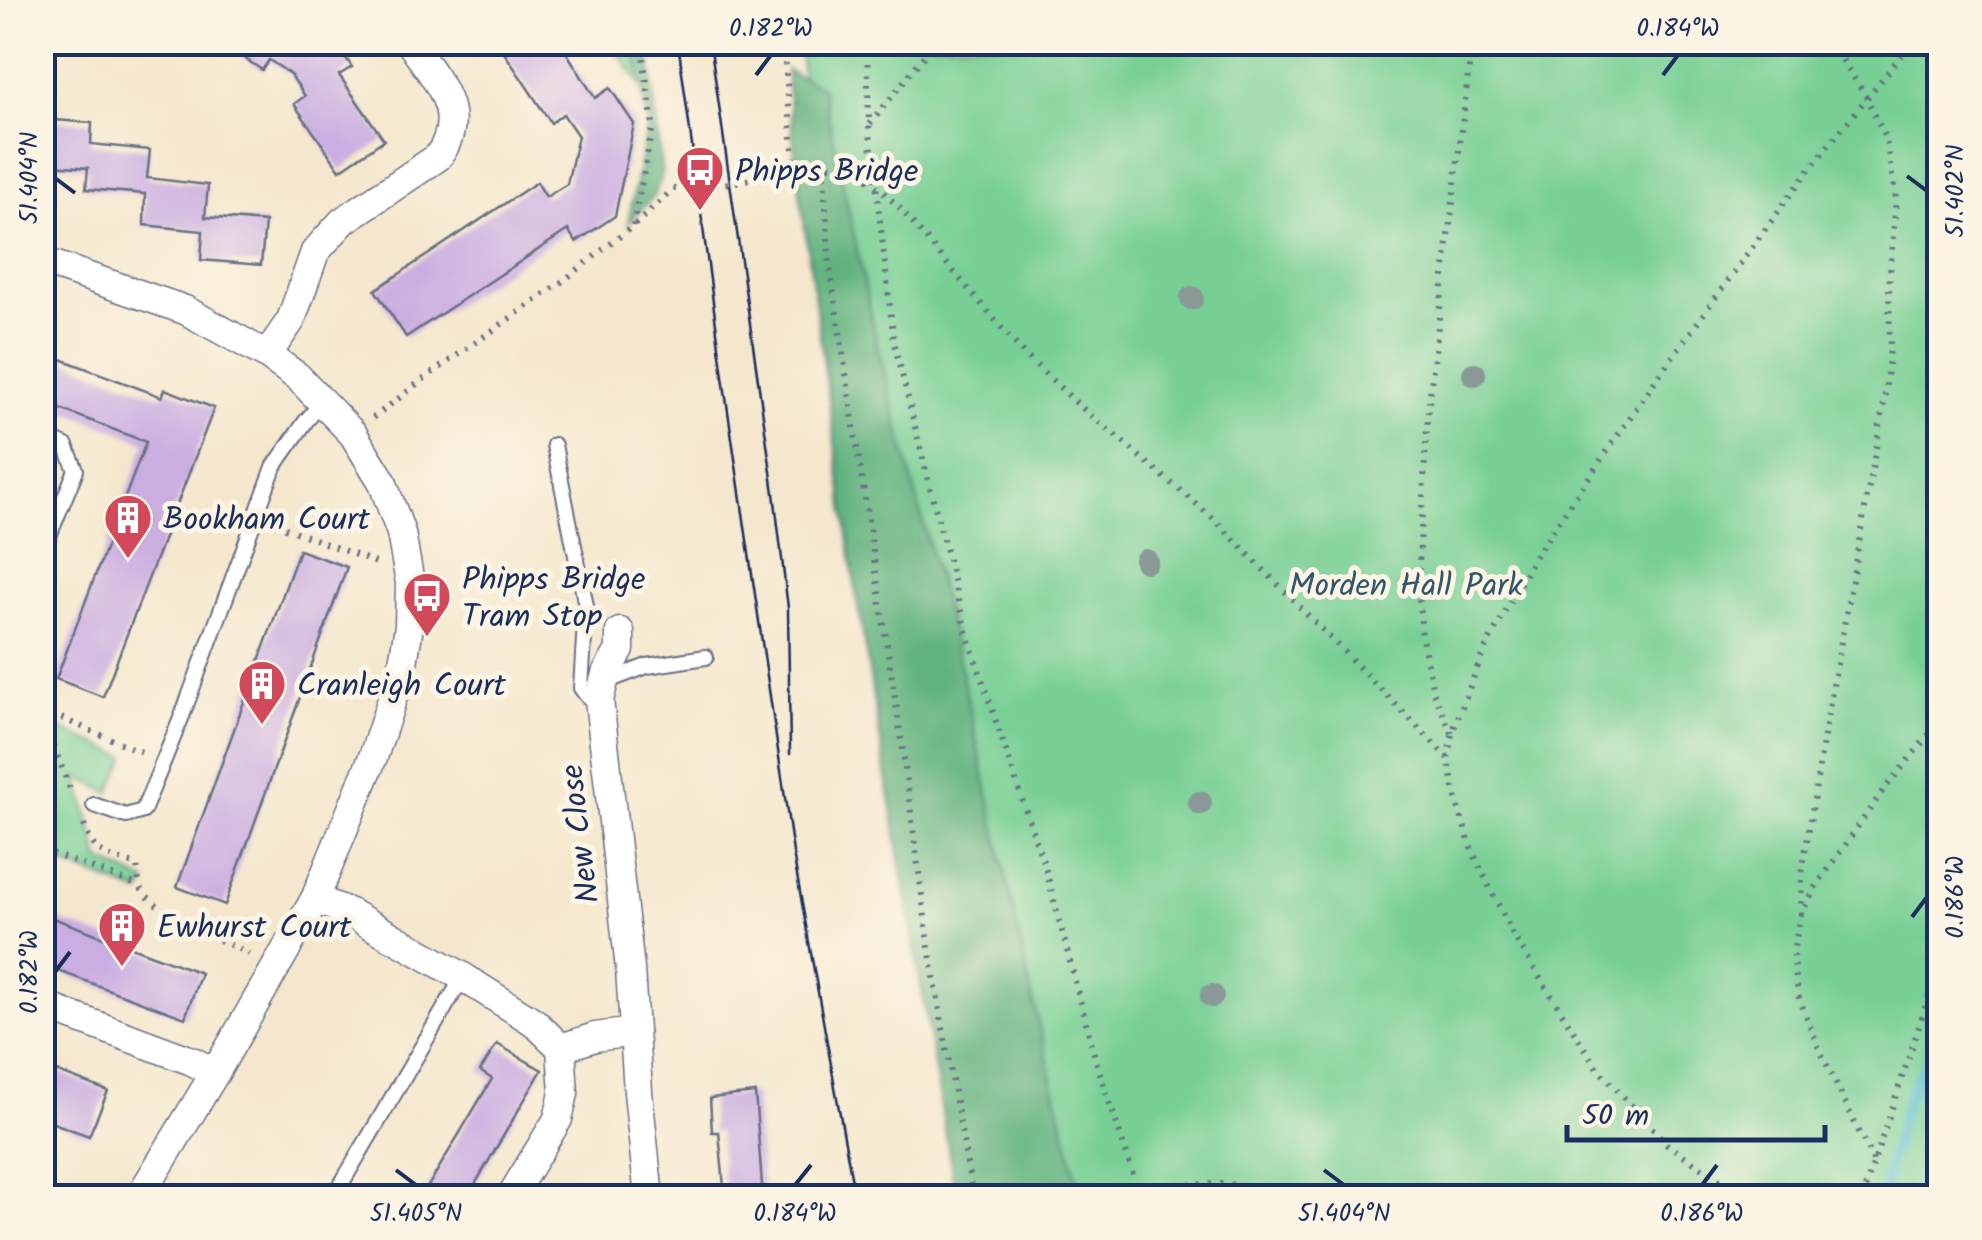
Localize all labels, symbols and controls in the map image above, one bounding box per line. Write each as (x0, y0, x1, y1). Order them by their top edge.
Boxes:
text: 0.182°W (729, 9, 813, 49)
text: 0.184°W (1636, 9, 1720, 49)
text: 51.404°N (10, 132, 50, 224)
bus stop icon: Phipps Bridge (674, 144, 726, 212)
text: 51.402°N (1936, 144, 1976, 238)
place label: Phipps Bridge (735, 147, 918, 198)
building icon: Bookham Court (102, 492, 154, 560)
place label: Bookham Court (163, 495, 370, 546)
place label: Phipps Bridge Tram Stop (462, 555, 645, 643)
park label: Morden Hall Park (1289, 561, 1524, 612)
bus stop icon: Phipps Bridge Tram Stop (401, 570, 453, 638)
building icon: Cranleigh Court (236, 658, 288, 726)
place label: Cranleigh Court (297, 661, 507, 712)
street label: New Close (548, 761, 615, 906)
text: 0.186°W (1936, 855, 1976, 939)
building icon: Ewhurst Court (96, 900, 148, 968)
place label: Ewhurst Court (157, 903, 352, 954)
text: 0.182°W (10, 930, 50, 1014)
scale bar (1567, 1080, 1824, 1142)
text: 50 m (1582, 1093, 1649, 1141)
text: 51.405°N (370, 1194, 462, 1234)
text: 0.184°W (753, 1194, 837, 1234)
text: 51.404°N (1298, 1194, 1390, 1234)
text: 0.186°W (1660, 1194, 1744, 1234)

